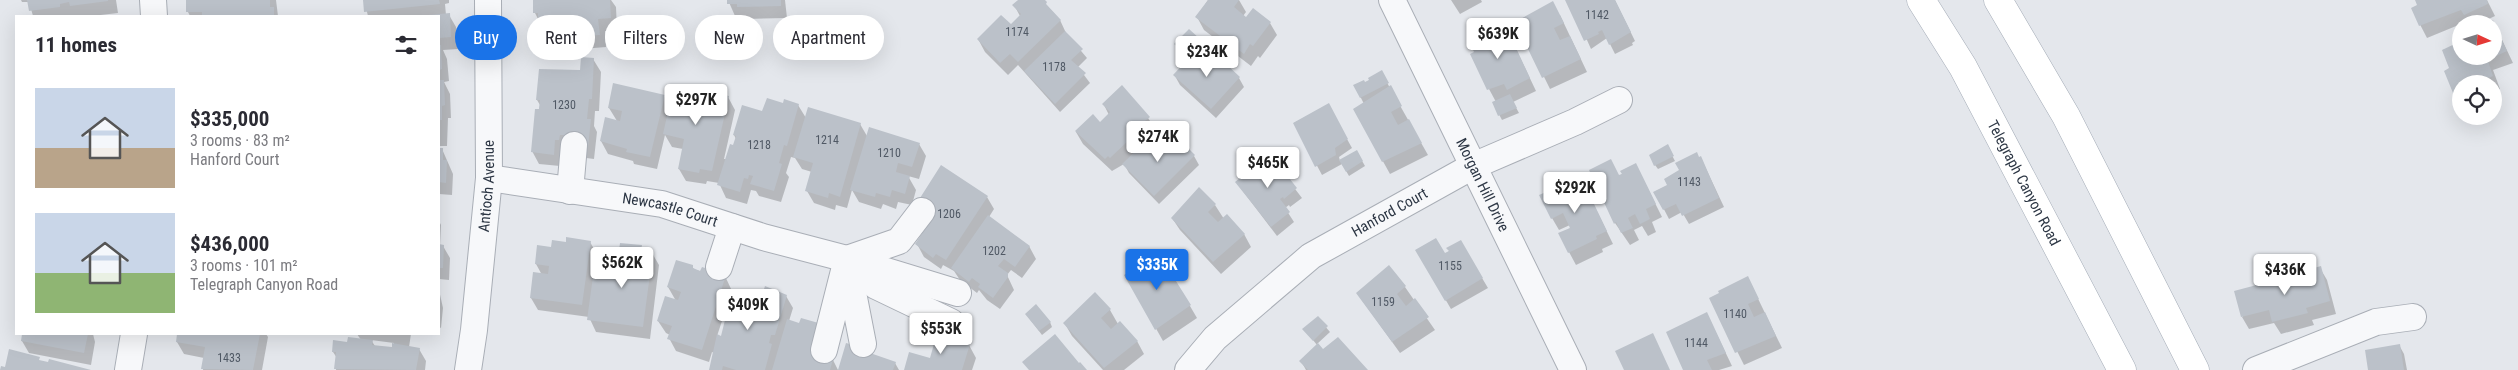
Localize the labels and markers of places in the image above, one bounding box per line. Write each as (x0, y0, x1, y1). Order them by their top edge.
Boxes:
pin: $639K (1463, 18, 1533, 60)
pin: $234K (1172, 36, 1242, 78)
pin: $297K (661, 84, 731, 126)
pin: $274K (1123, 120, 1193, 163)
pin: $465K (1233, 146, 1303, 189)
pin: $292K (1540, 172, 1610, 214)
pin: $562K (587, 246, 657, 289)
pin: $335K (1122, 248, 1192, 291)
pin: $436K (2250, 254, 2320, 296)
pin: $409K (713, 288, 783, 331)
pin: $553K (906, 312, 976, 355)

